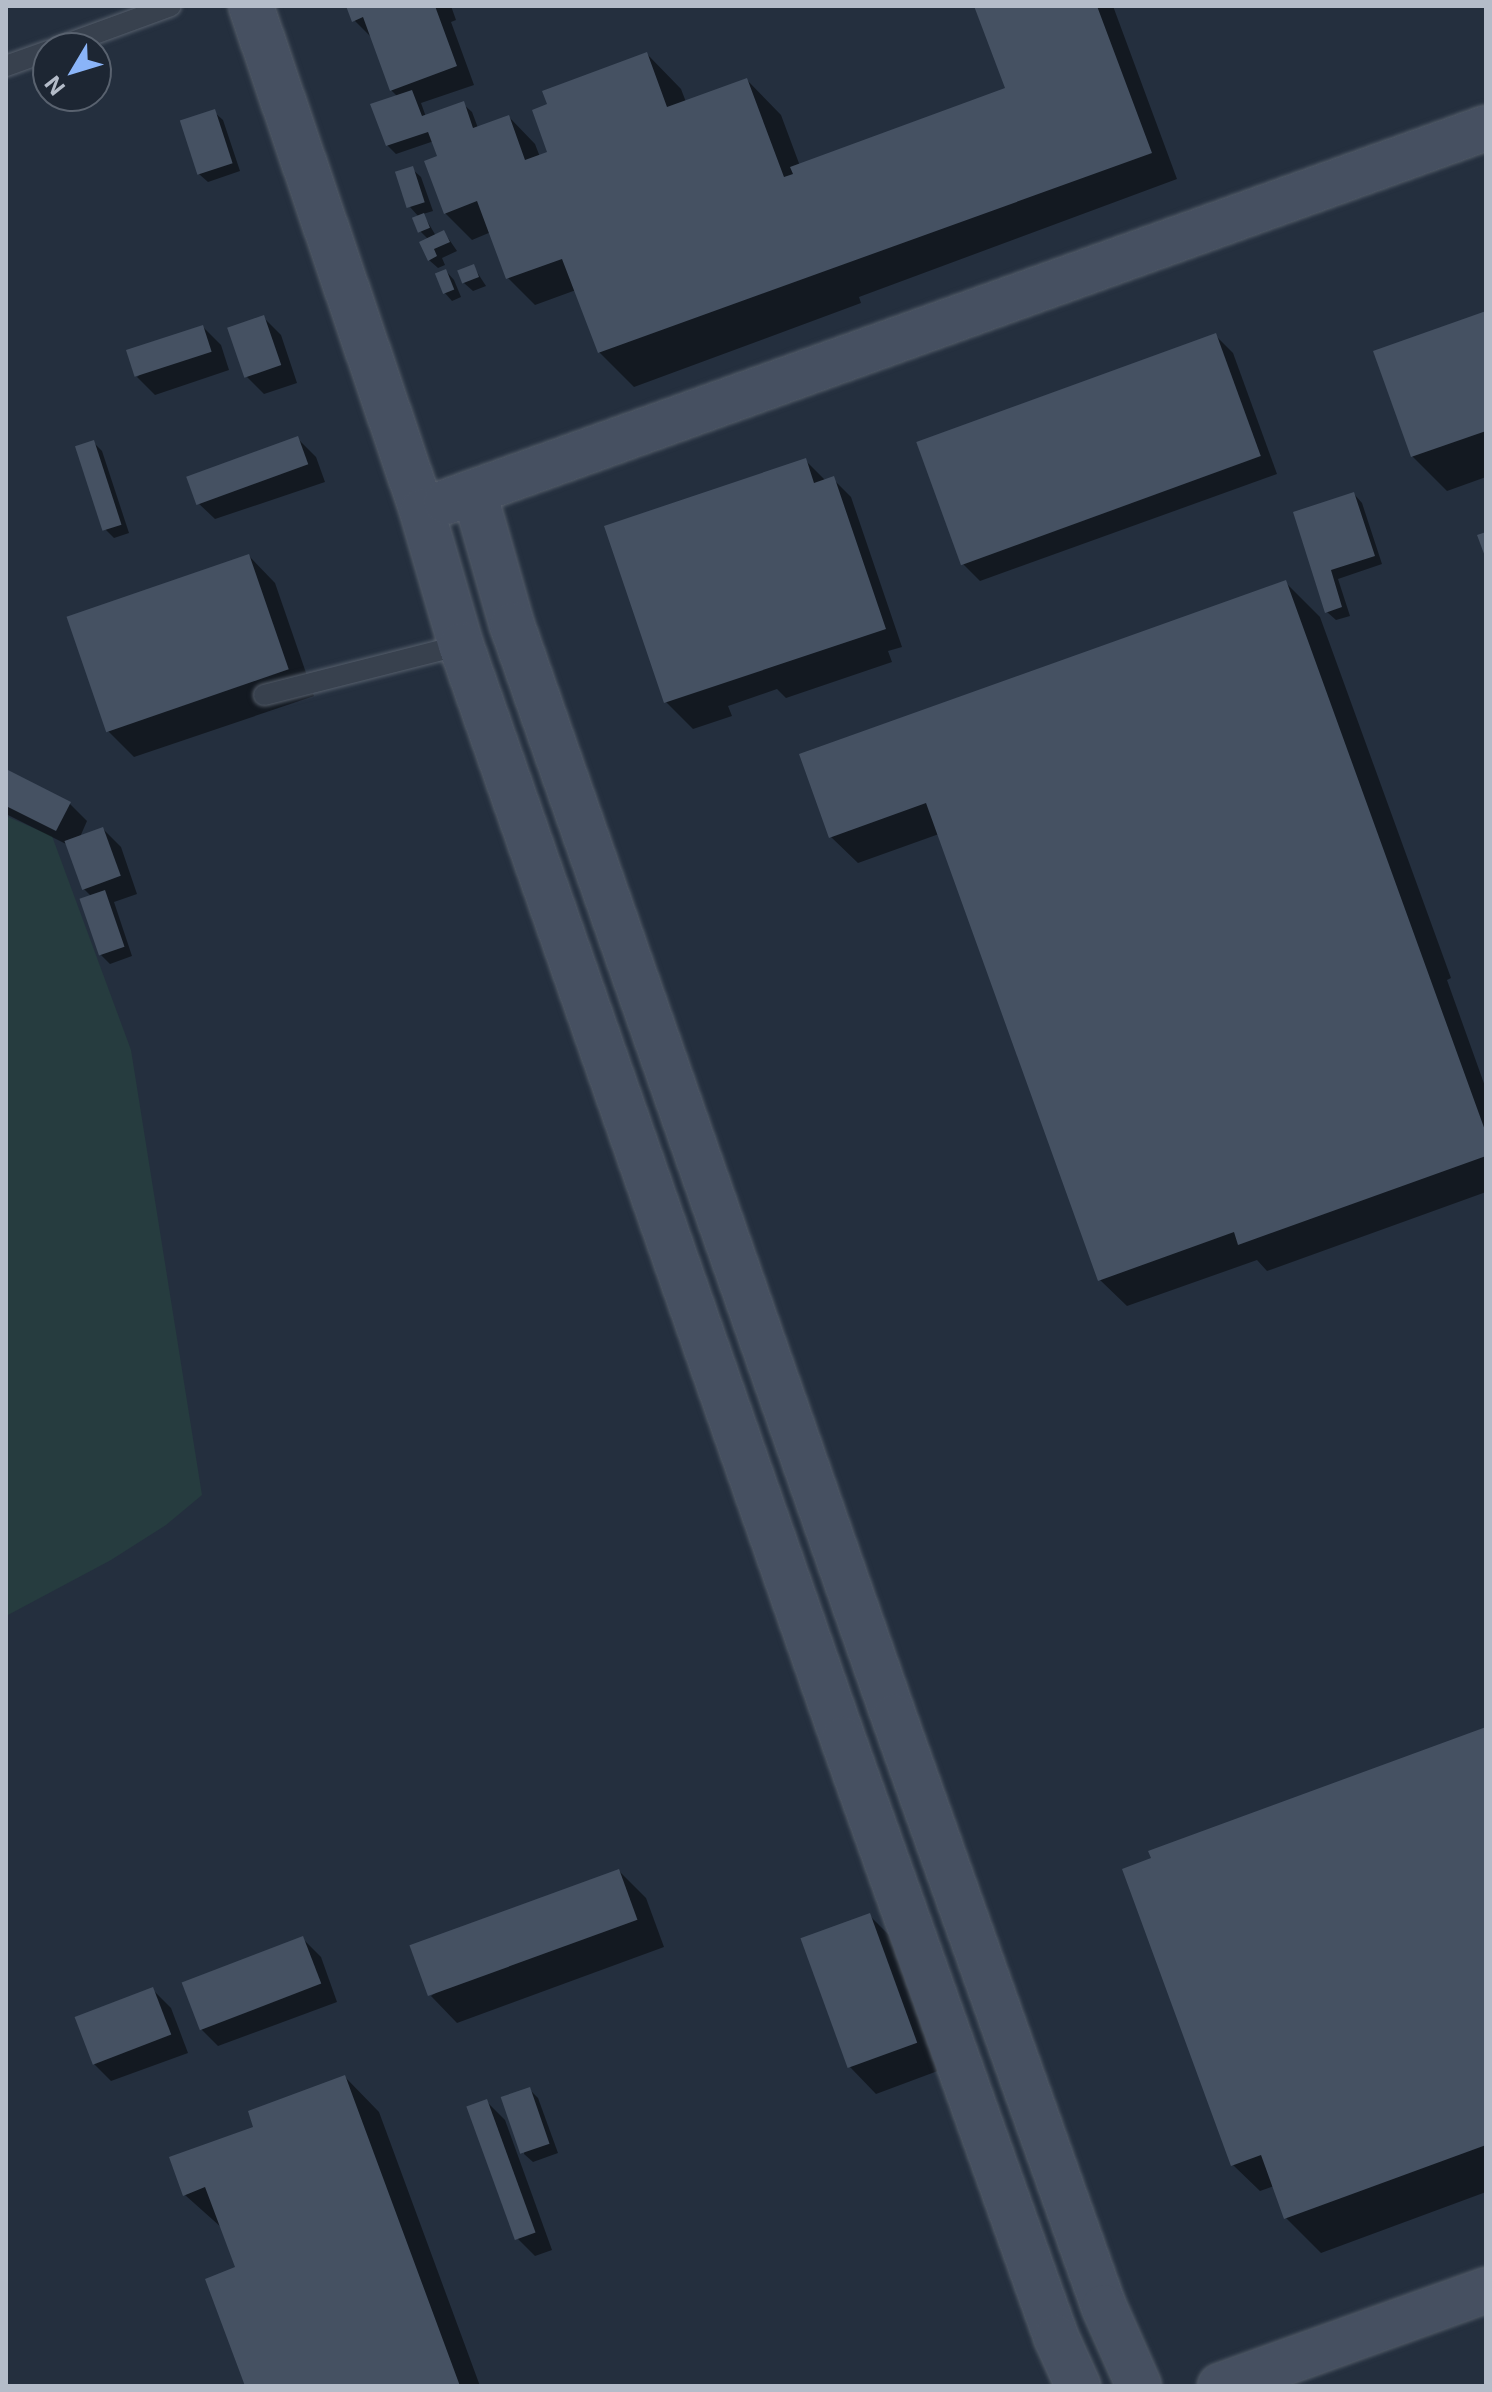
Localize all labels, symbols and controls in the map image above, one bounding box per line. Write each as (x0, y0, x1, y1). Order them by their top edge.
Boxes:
north arrow (32, 32, 112, 112)
text: N (39, 71, 70, 100)

